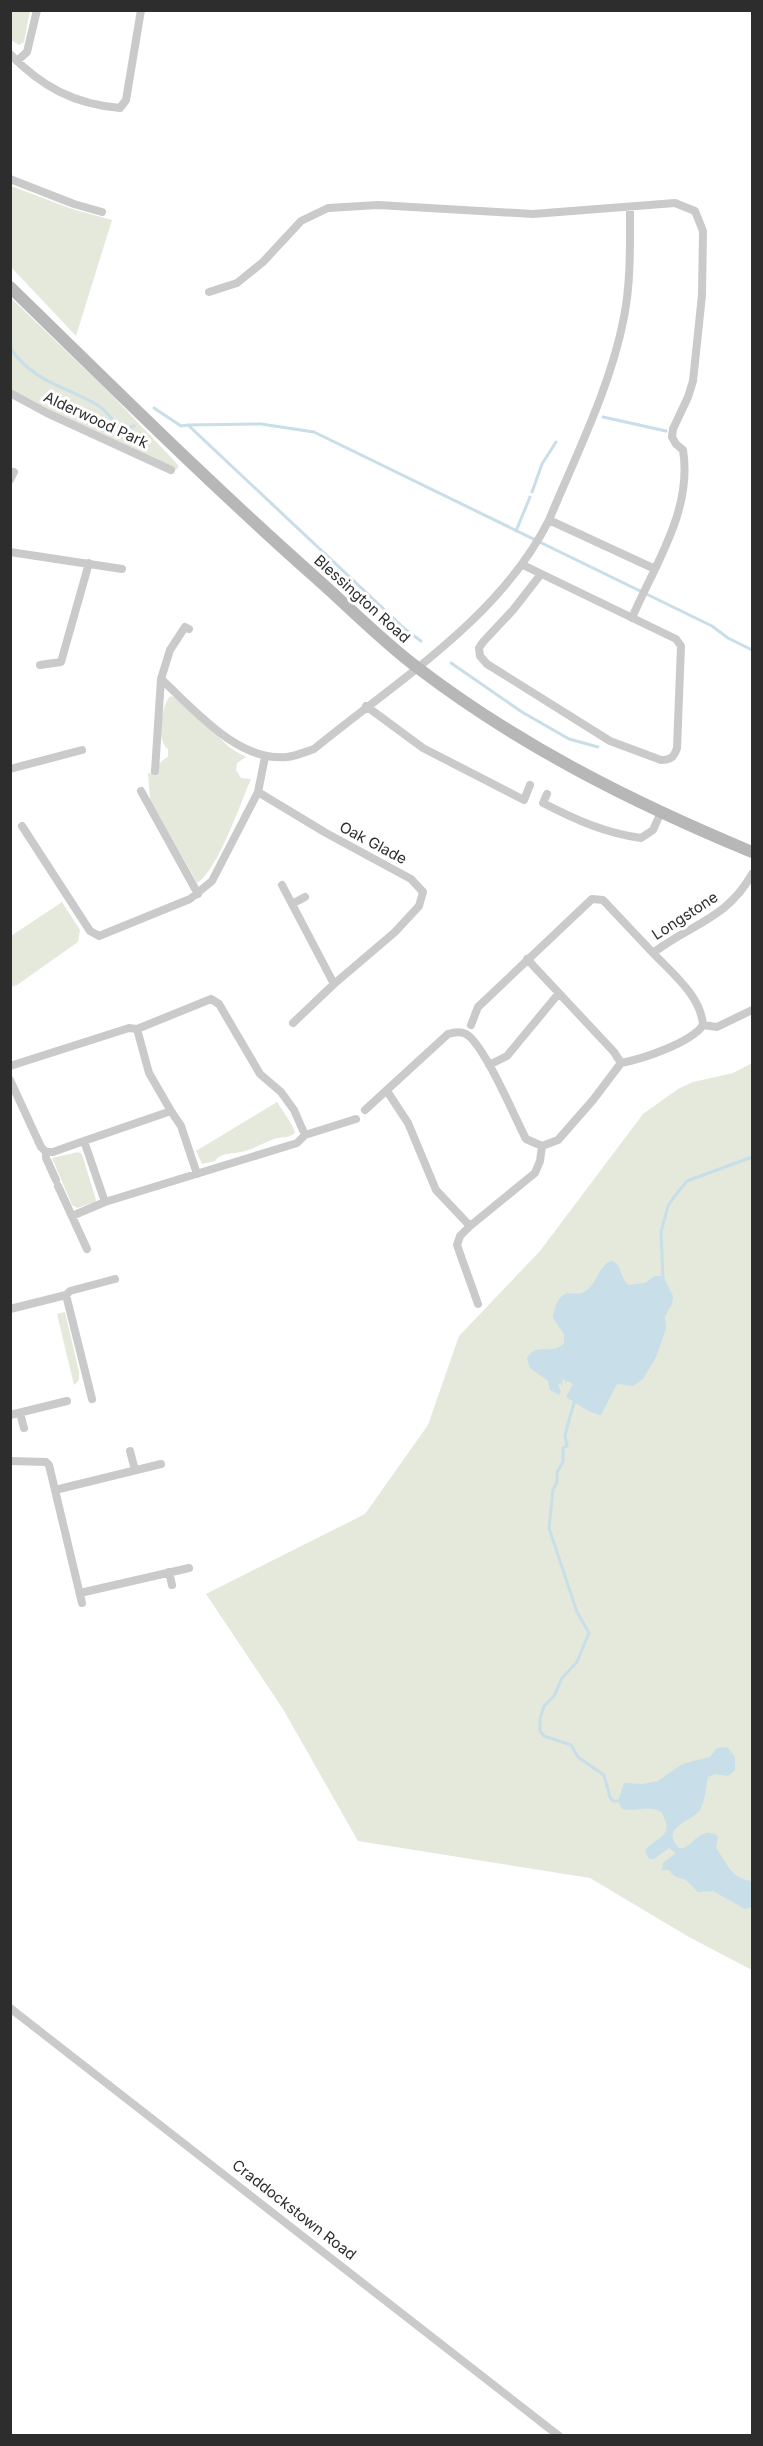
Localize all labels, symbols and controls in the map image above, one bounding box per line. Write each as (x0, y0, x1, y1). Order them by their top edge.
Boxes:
street label: Alderwood Park (41, 387, 152, 452)
street label: Blessington Road (310, 551, 414, 647)
street label: Oak Glade (336, 817, 410, 868)
street label: Longstone (648, 887, 721, 944)
street label: Craddockstown Road (229, 2155, 360, 2264)

